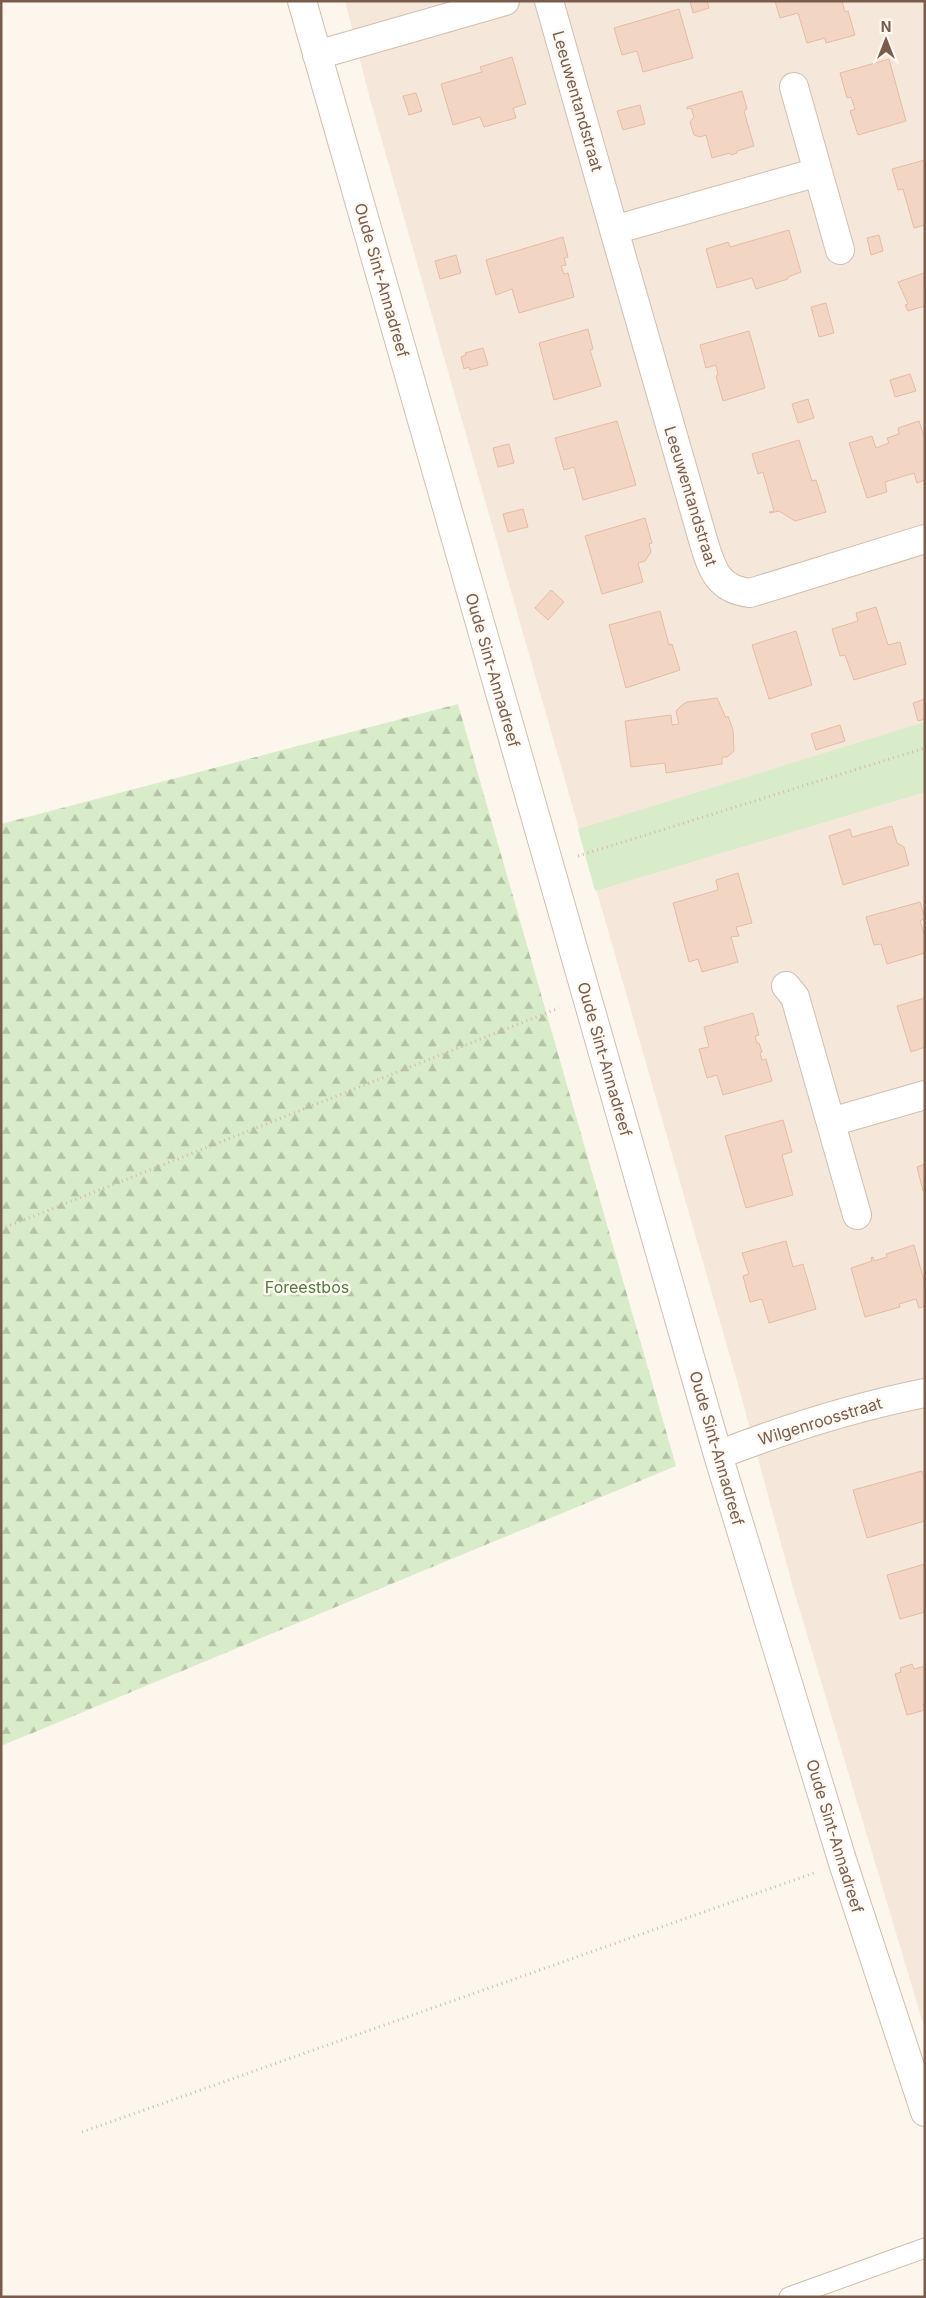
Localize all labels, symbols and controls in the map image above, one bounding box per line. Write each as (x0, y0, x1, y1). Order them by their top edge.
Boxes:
north arrow (861, 15, 911, 65)
text: N (881, 18, 891, 35)
street label: Leeuwentandstraat (548, 28, 608, 174)
street label: Oude Sint-Annadreef (350, 200, 414, 360)
street label: Leeuwentandstraat (660, 424, 722, 568)
street label: Oude Sint-Annadreef (461, 590, 525, 750)
street label: Oude Sint-Annadreef (573, 979, 637, 1139)
park label: Foreestbos (265, 1277, 349, 1297)
street label: Oude Sint-Annadreef (685, 1368, 749, 1528)
street label: Wilgenroosstraat (756, 1393, 884, 1449)
street label: Oude Sint-Annadreef (802, 1757, 868, 1915)

